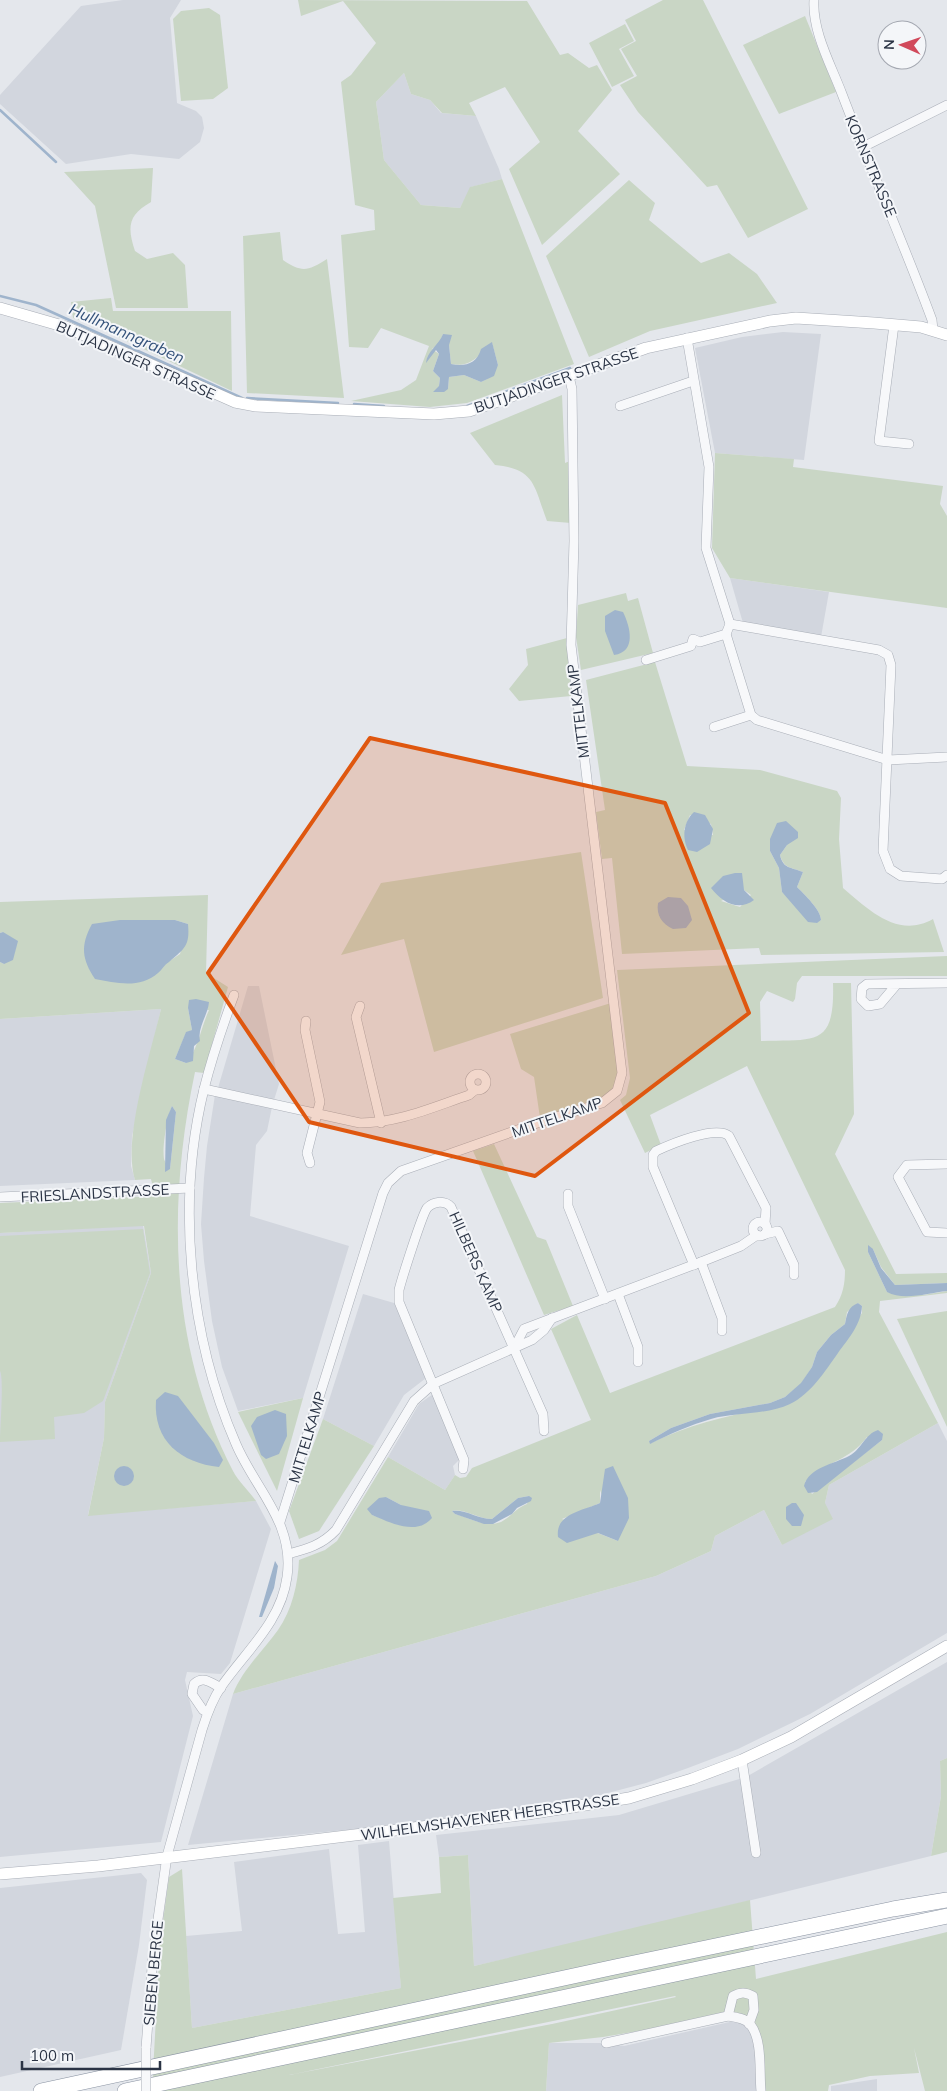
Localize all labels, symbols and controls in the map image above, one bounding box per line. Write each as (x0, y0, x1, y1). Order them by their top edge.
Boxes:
north arrow (877, 20, 927, 70)
text: N (880, 39, 898, 50)
street label: KORNSTRASSE (841, 112, 901, 220)
water label: Hullmanngraben (66, 299, 188, 367)
street label: BUTJADINGER STRASSE (53, 316, 219, 404)
street label: BUTJADINGER STRASSE (471, 343, 641, 417)
street label: MITTELKAMP (563, 663, 593, 759)
street label: MITTELKAMP (509, 1093, 605, 1141)
street label: FRIESLANDSTRASSE (20, 1180, 170, 1206)
street label: HILBERS KAMP (445, 1208, 507, 1316)
street label: MITTELKAMP (284, 1389, 330, 1485)
street label: WILHELMSHAVENER HEERSTRASSE (359, 1789, 621, 1845)
street label: SIEBEN BERGE (139, 1920, 167, 2026)
scale bar (22, 2038, 160, 2070)
text: 100 m (30, 2046, 74, 2065)

